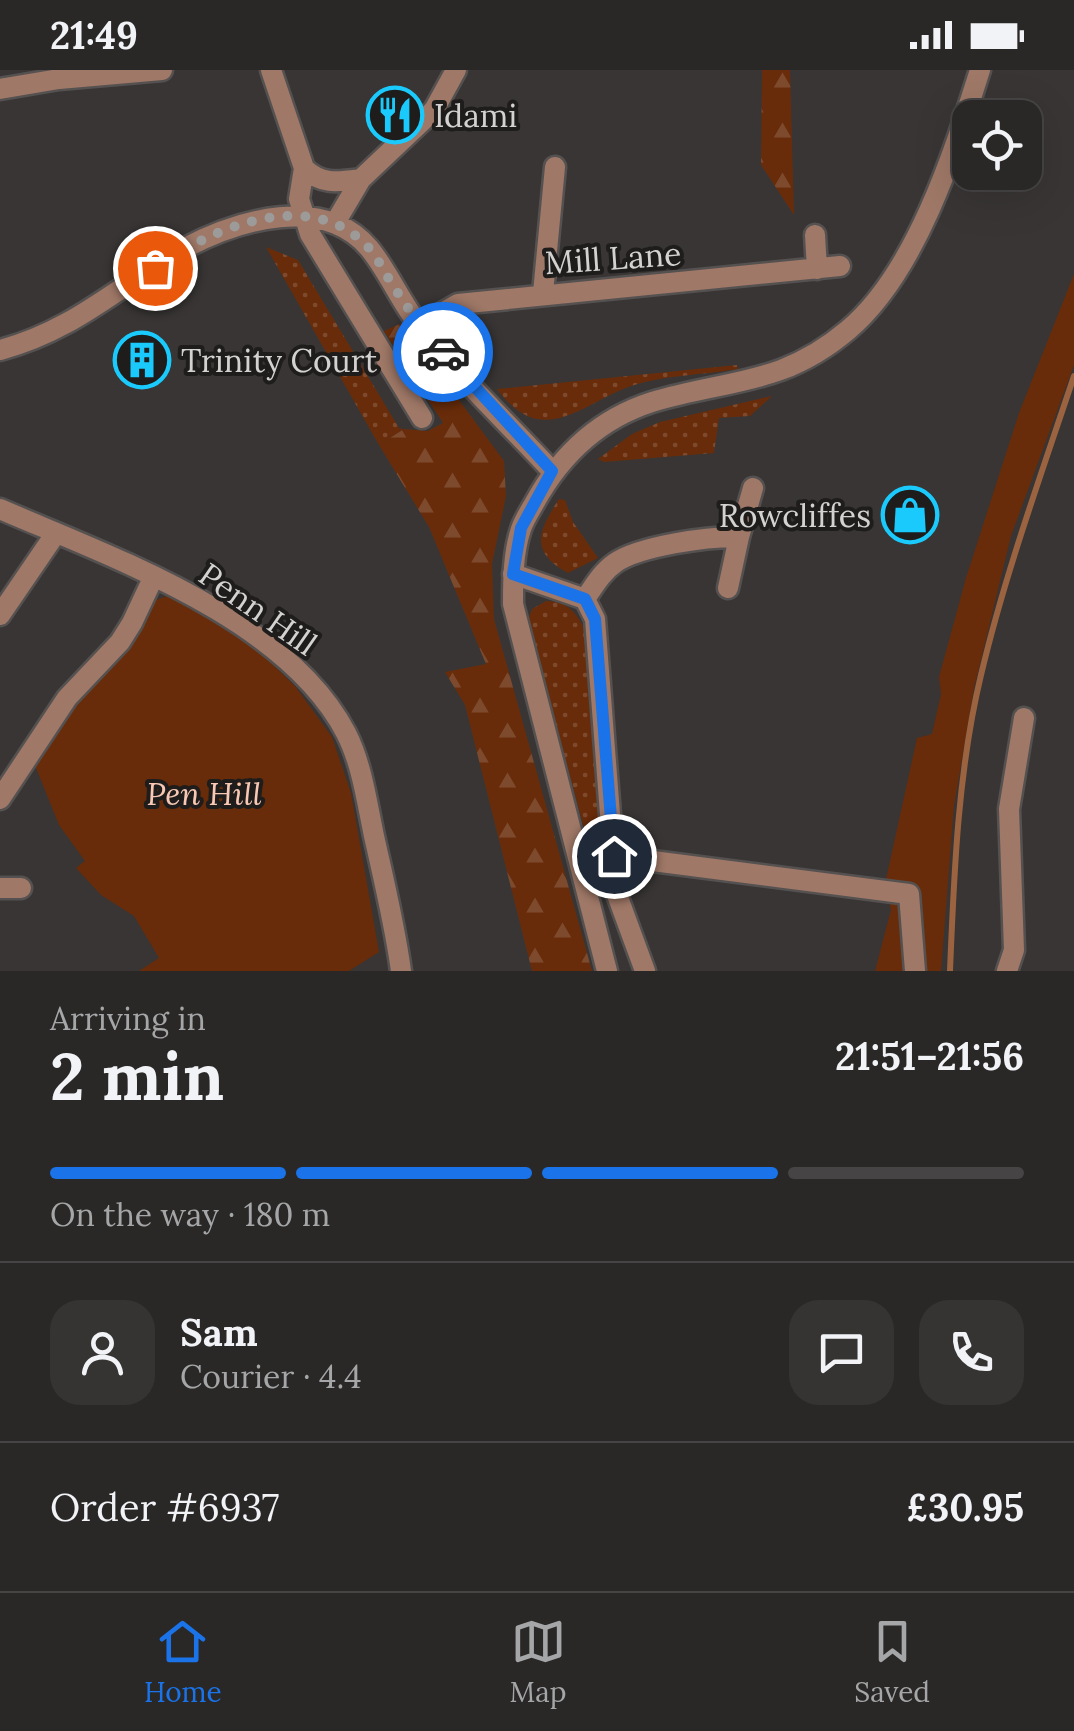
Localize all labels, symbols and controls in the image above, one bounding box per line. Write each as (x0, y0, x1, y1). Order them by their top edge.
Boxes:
text: 21:49 (50, 11, 138, 59)
restaurant icon: Idami (365, 85, 425, 145)
place label: Idami (434, 95, 517, 136)
map controls (952, 100, 1042, 190)
button: locate (952, 100, 1042, 190)
pin (113, 226, 198, 311)
street label: Mill Lane (543, 233, 683, 283)
icon: bag (128, 241, 183, 296)
courier (393, 302, 493, 402)
icon: car (416, 325, 471, 380)
building icon: Trinity Court (112, 330, 172, 390)
place label: Trinity Court (181, 340, 378, 381)
shop icon: Rowcliffes (880, 485, 940, 545)
place label: Rowcliffes (719, 495, 871, 536)
street label: Penn Hill (191, 554, 325, 664)
park label: Pen Hill (146, 773, 262, 814)
pin (572, 814, 657, 899)
icon: home (587, 829, 642, 884)
text: Arriving in (50, 998, 206, 1039)
text: 21:51–21:56 (835, 1032, 1024, 1080)
text: 2 min (50, 1035, 224, 1118)
text: On the way · 180 m (50, 1194, 330, 1235)
button: person (50, 1300, 155, 1405)
button: chat (789, 1300, 894, 1405)
button: phone (919, 1300, 1024, 1405)
text: Sam (180, 1308, 258, 1356)
text: Courier · 4.4 (180, 1356, 362, 1397)
text: Order #6937 (50, 1483, 279, 1531)
text: £30.95 (906, 1483, 1024, 1531)
tab: Home (144, 1614, 222, 1710)
tab: Map (510, 1614, 566, 1710)
tab: Saved (854, 1614, 930, 1710)

